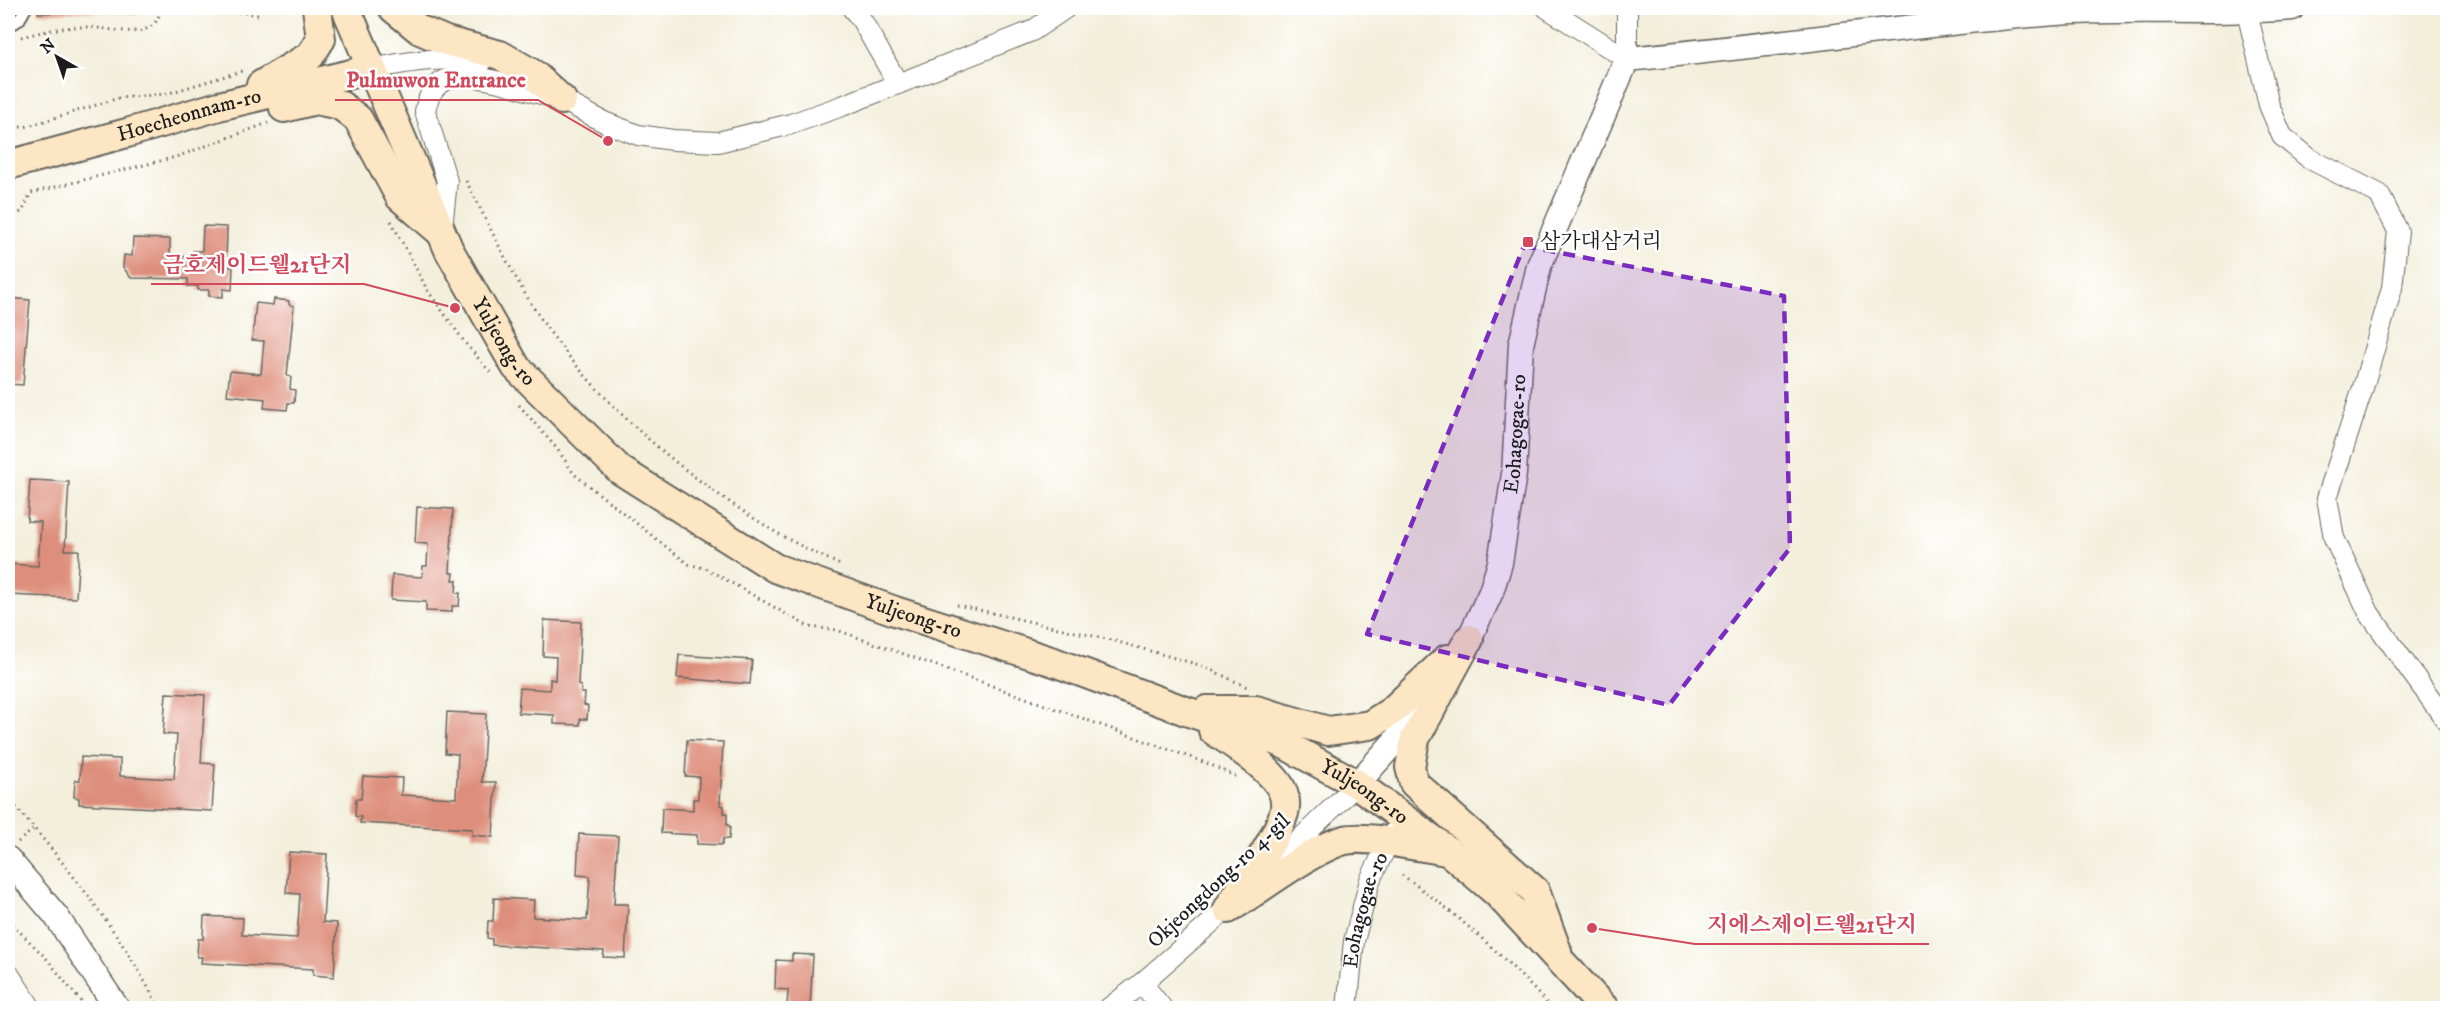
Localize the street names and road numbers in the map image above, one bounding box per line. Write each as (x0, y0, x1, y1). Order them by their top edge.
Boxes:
street label: Hoecheonnam-ro (115, 83, 264, 148)
street label: Yuljeong-ro (466, 293, 541, 392)
street label: Eohagogae-ro (1498, 373, 1532, 496)
street label: Yuljeong-ro (861, 588, 965, 644)
street label: Yuljeong-ro (1316, 754, 1413, 830)
street label: Okjeongdong-ro 4-gil (1142, 808, 1296, 954)
street label: Eohagogae-ro (1338, 848, 1395, 969)

